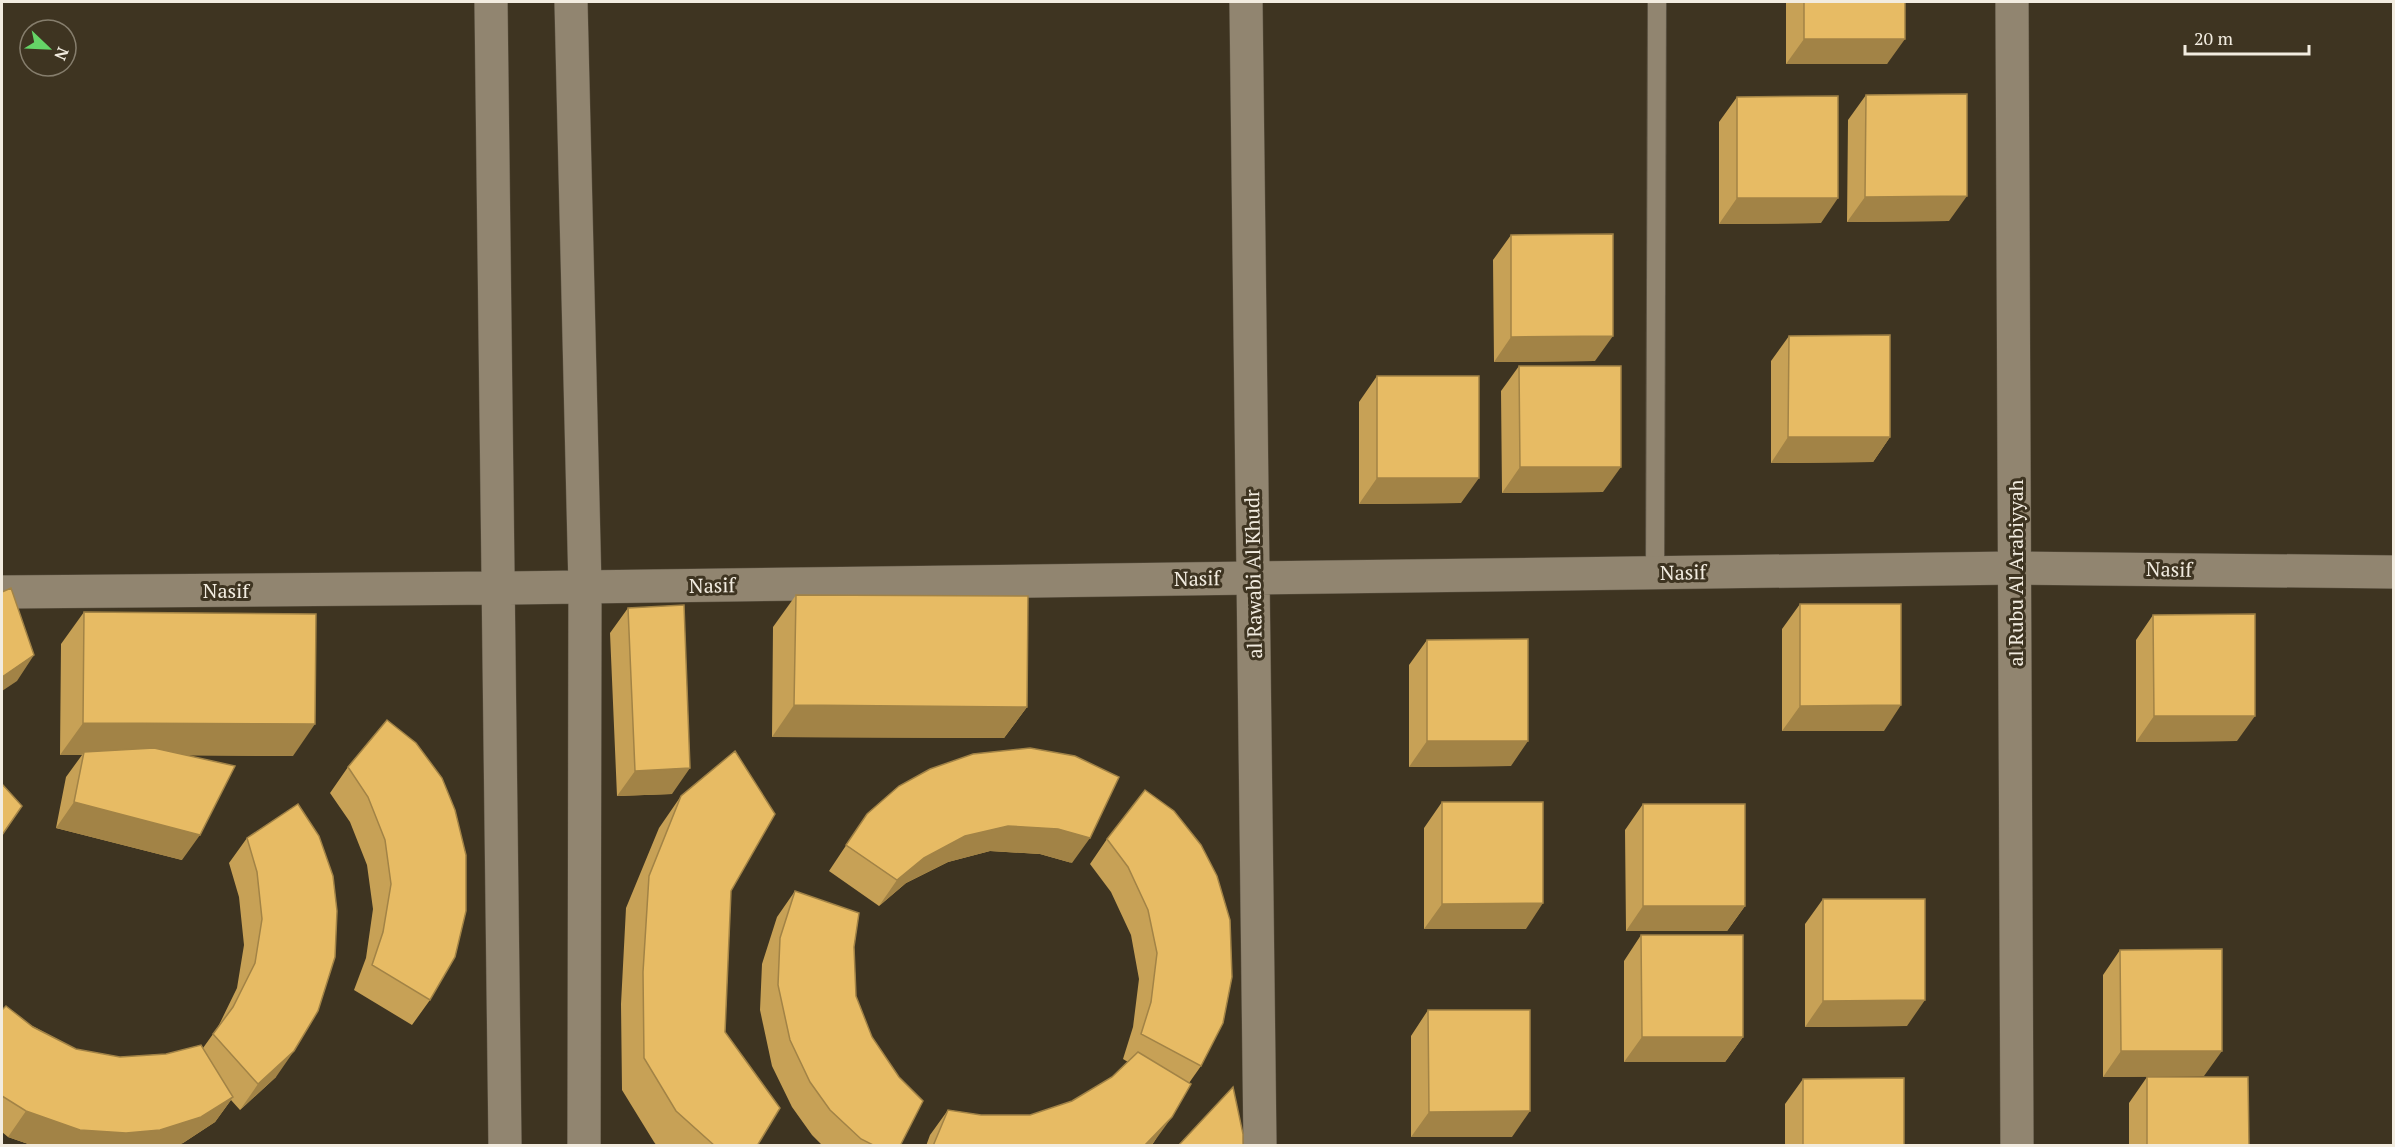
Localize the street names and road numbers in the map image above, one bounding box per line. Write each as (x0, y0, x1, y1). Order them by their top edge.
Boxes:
street label: al Rubu Al Arabiyyah (2002, 479, 2029, 667)
street label: al Rawabi Al Khudr (1238, 489, 1268, 659)
street label: Nasif (2146, 555, 2194, 583)
street label: Nasif (1660, 558, 1708, 586)
street label: Nasif (1174, 564, 1222, 592)
street label: Nasif (689, 571, 737, 599)
street label: Nasif (203, 577, 250, 604)

